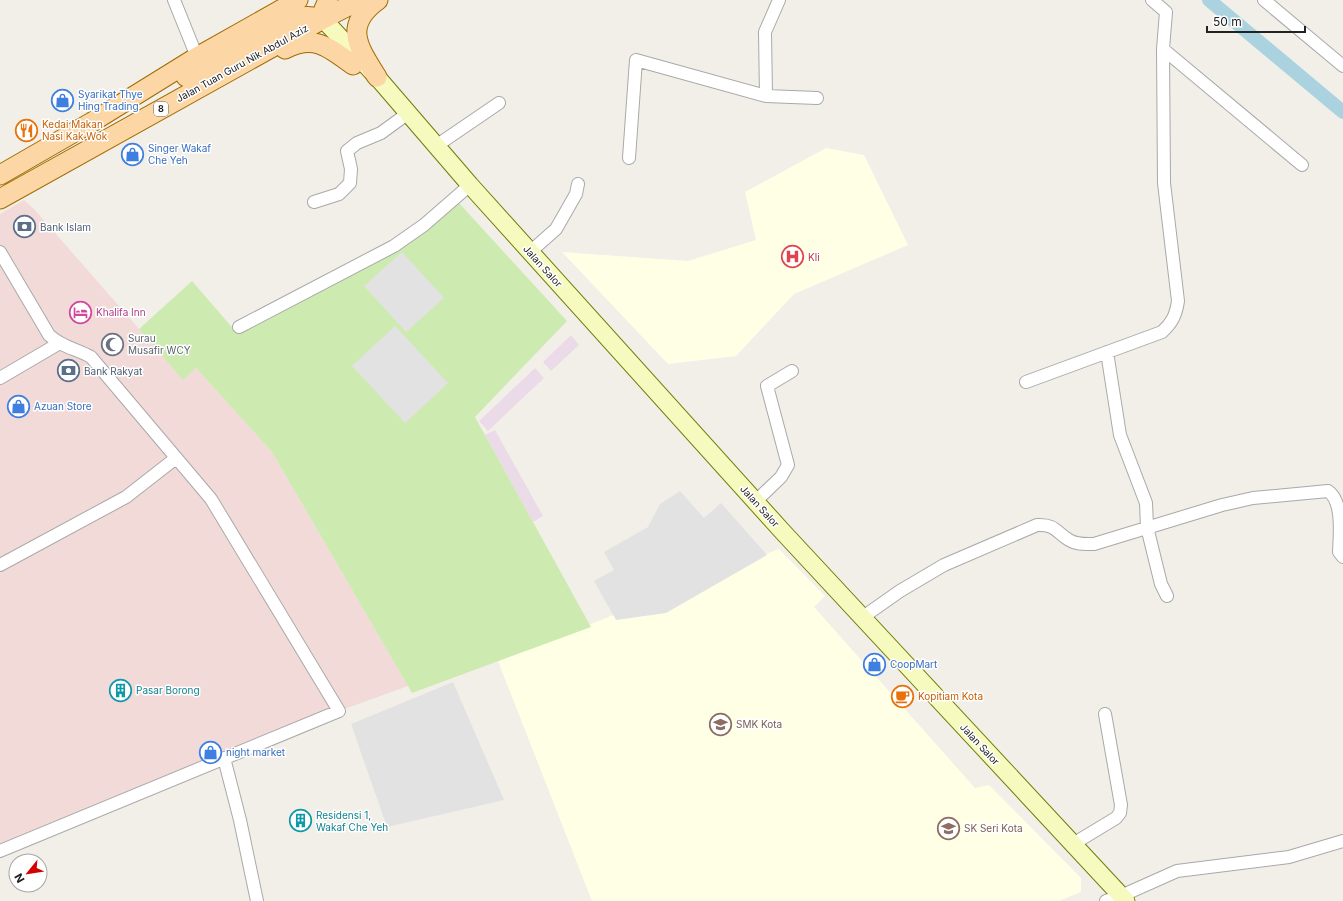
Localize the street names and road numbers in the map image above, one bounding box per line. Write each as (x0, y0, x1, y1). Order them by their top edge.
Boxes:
street label: Jalan Tuan Guru Nik Abdul Aziz (174, 22, 310, 104)
road number: 8 (154, 102, 168, 116)
street label: Jalan Salor (521, 243, 565, 290)
street label: Jalan Salor (738, 483, 782, 530)
street label: Jalan Salor (958, 721, 1002, 767)

